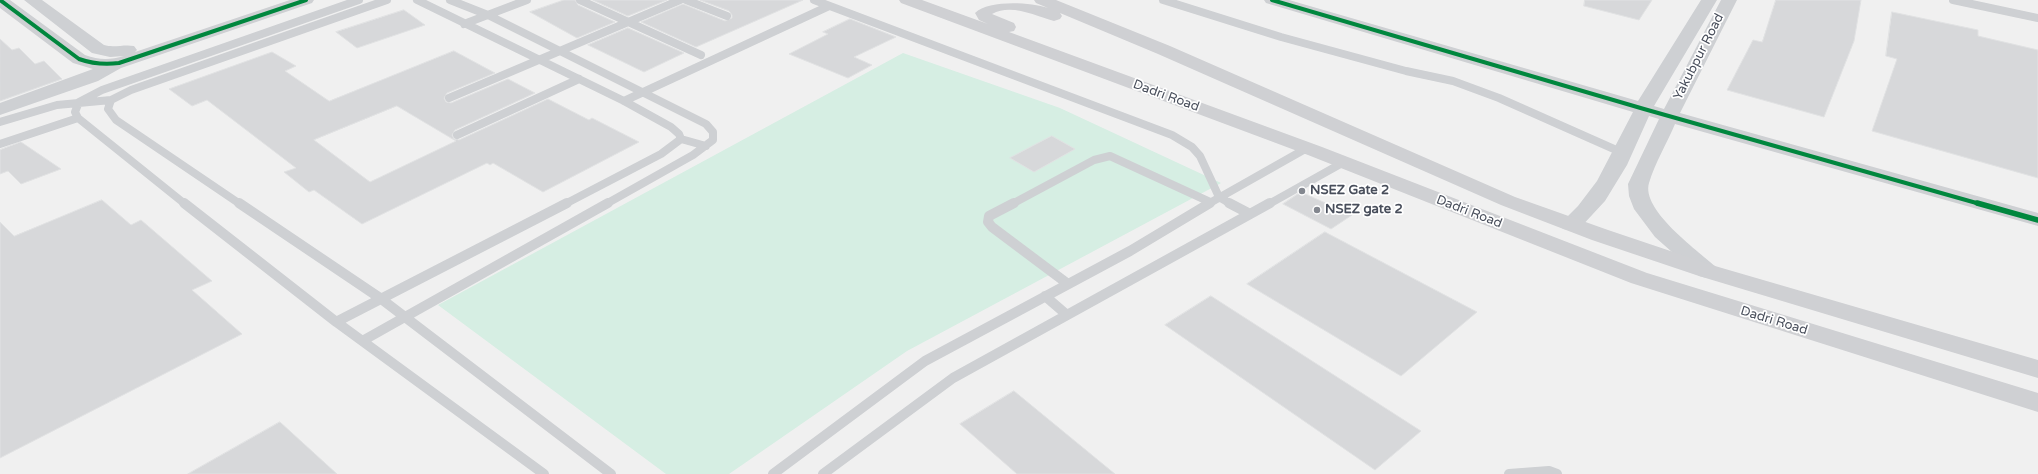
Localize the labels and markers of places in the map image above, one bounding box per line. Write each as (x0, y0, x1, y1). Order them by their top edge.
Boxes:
place label: NSEZ Gate 2 (1310, 183, 1389, 199)
marker: NSEZ Gate 2 (1297, 186, 1307, 196)
place label: NSEZ gate 2 (1325, 202, 1403, 218)
marker: NSEZ gate 2 (1312, 205, 1322, 215)

